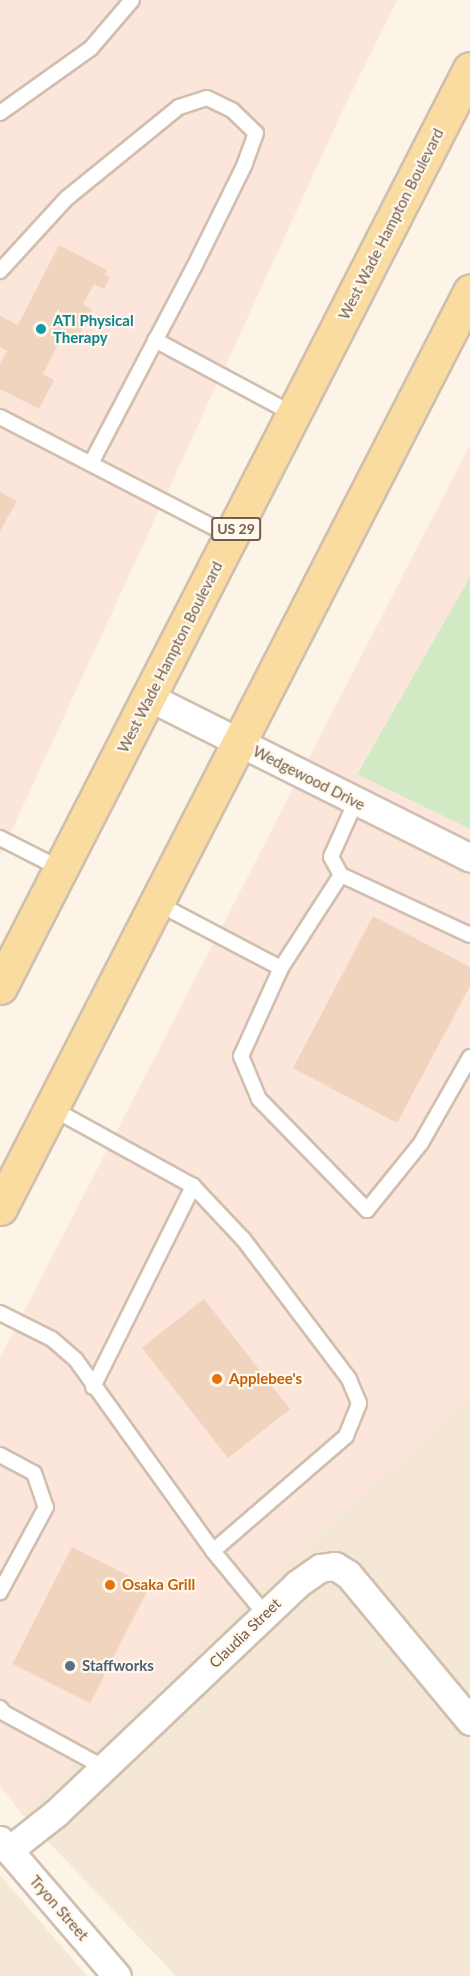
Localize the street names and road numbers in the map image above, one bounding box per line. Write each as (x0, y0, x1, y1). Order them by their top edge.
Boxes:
street label: West Wade Hampton Boulevard (335, 125, 447, 323)
road number: US 29 (210, 518, 262, 540)
street label: West Wade Hampton Boulevard (114, 558, 226, 756)
street label: Wedgewood Drive (250, 742, 368, 814)
street label: Claudia Street (206, 1595, 284, 1671)
street label: Tryon Street (26, 1872, 92, 1944)

